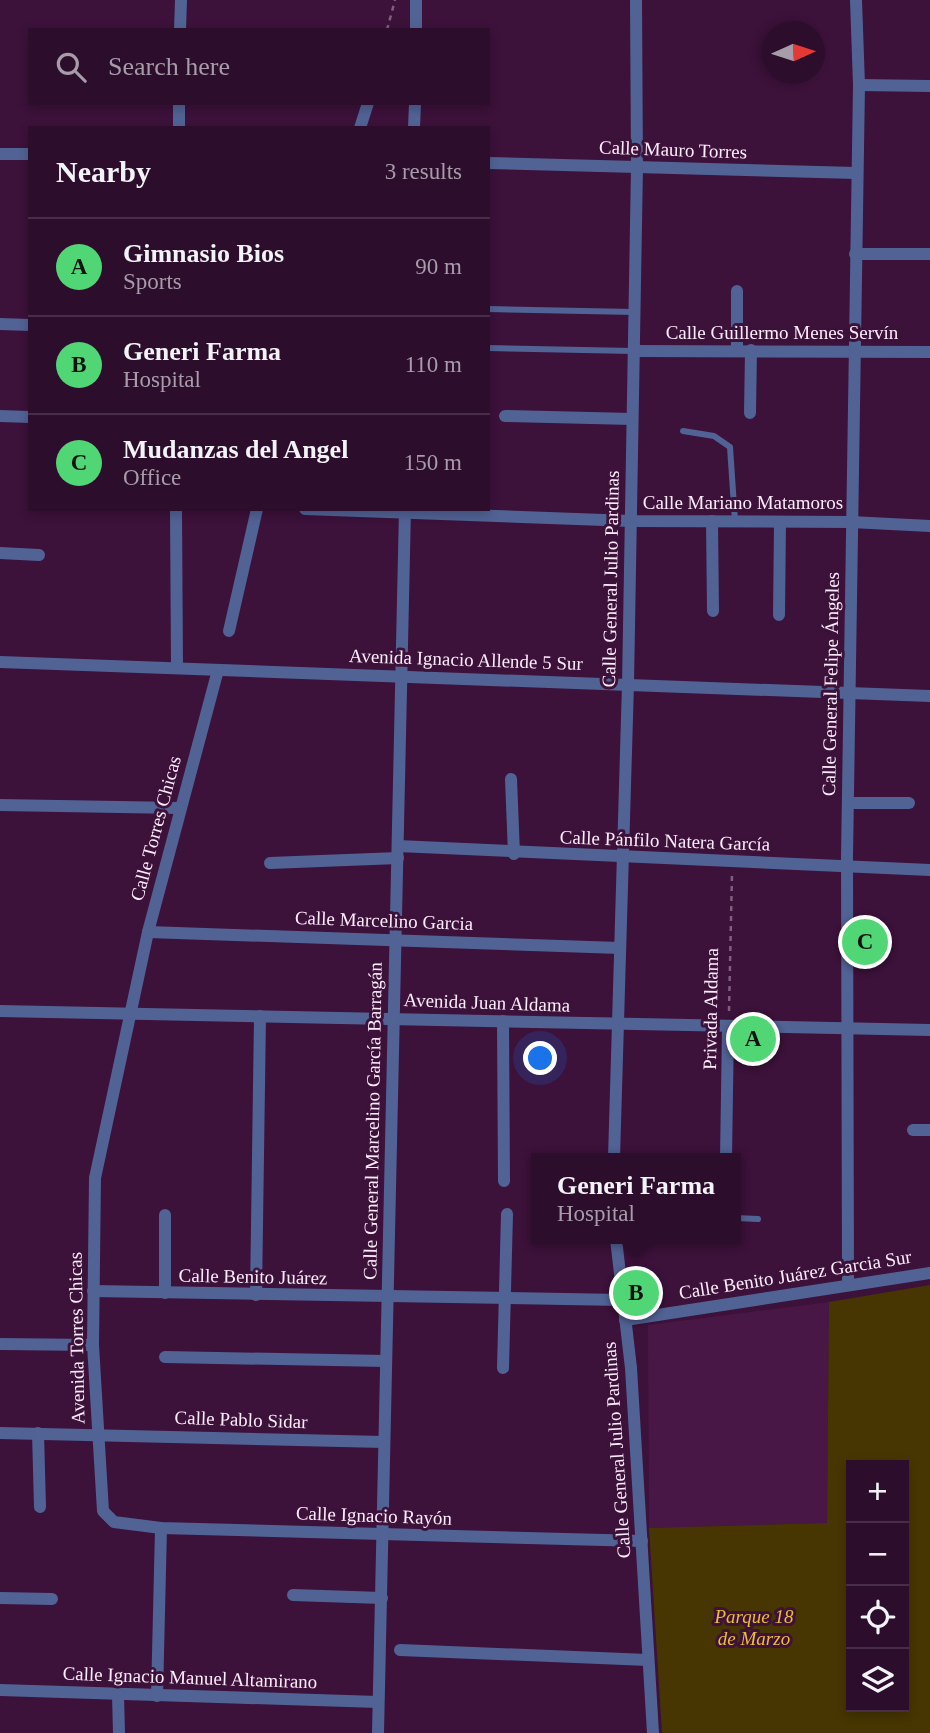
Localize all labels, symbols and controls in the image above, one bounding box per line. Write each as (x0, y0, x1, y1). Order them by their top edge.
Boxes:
north arrow (762, 21, 825, 84)
search box (28, 28, 490, 105)
icon: search (52, 48, 90, 86)
text: Search here (108, 52, 230, 81)
street label: Calle Mauro Torres (599, 136, 747, 163)
text: Nearby (56, 155, 151, 188)
text: 3 results (385, 159, 462, 184)
text: Gimnasio Bios (123, 239, 284, 268)
text: A (71, 254, 87, 279)
text: 90 m (415, 254, 462, 279)
text: Sports (123, 269, 182, 294)
street label: Calle Guillermo Menes Servín (666, 322, 899, 343)
text: Generi Farma (123, 337, 281, 366)
text: B (71, 352, 87, 377)
text: 110 m (405, 352, 462, 377)
text: Hospital (123, 367, 201, 392)
text: Mudanzas del Angel (123, 435, 348, 464)
text: C (71, 450, 87, 475)
text: 150 m (404, 450, 462, 475)
text: Office (123, 465, 181, 490)
street label: Calle General Julio Pardinas (598, 470, 623, 688)
street label: Calle Mariano Matamoros (643, 492, 843, 513)
street label: Calle General Felipe Ángeles (818, 572, 843, 796)
street label: Avenida Ignacio Allende 5 Sur (349, 645, 584, 674)
street label: Calle Torres Chicas (126, 753, 185, 903)
street label: Calle Pánfilo Natera García (559, 826, 771, 855)
street label: Calle Marcelino Garcia (295, 907, 474, 934)
pin: C (842, 916, 888, 968)
street label: Privada Aldama (699, 947, 722, 1070)
street label: Calle General Marcelino García Barragán (359, 962, 386, 1280)
street label: Avenida Juan Aldama (403, 989, 571, 1016)
pin: A (730, 1013, 776, 1065)
your location (523, 1041, 557, 1075)
popup (531, 1153, 741, 1244)
text: Generi Farma (557, 1171, 715, 1200)
text: Hospital (557, 1201, 635, 1226)
street label: Calle Benito Juárez Garcia Sur (677, 1246, 914, 1303)
street label: Avenida Torres Chicas (64, 1252, 89, 1424)
street label: Calle Benito Juárez (178, 1265, 328, 1288)
pin: B (613, 1267, 659, 1319)
street label: Calle General Julio Pardinas (598, 1341, 635, 1559)
street label: Calle Pablo Sidar (174, 1407, 308, 1432)
map controls (846, 1460, 909, 1712)
button: + (846, 1460, 909, 1523)
street label: Calle Ignacio Rayón (296, 1502, 453, 1529)
button: − (846, 1523, 909, 1586)
button: locate (846, 1586, 909, 1649)
park label: Parque 18 de Marzo (714, 1606, 794, 1649)
button: layers (846, 1649, 909, 1712)
street label: Calle Ignacio Manuel Altamirano (62, 1663, 318, 1692)

